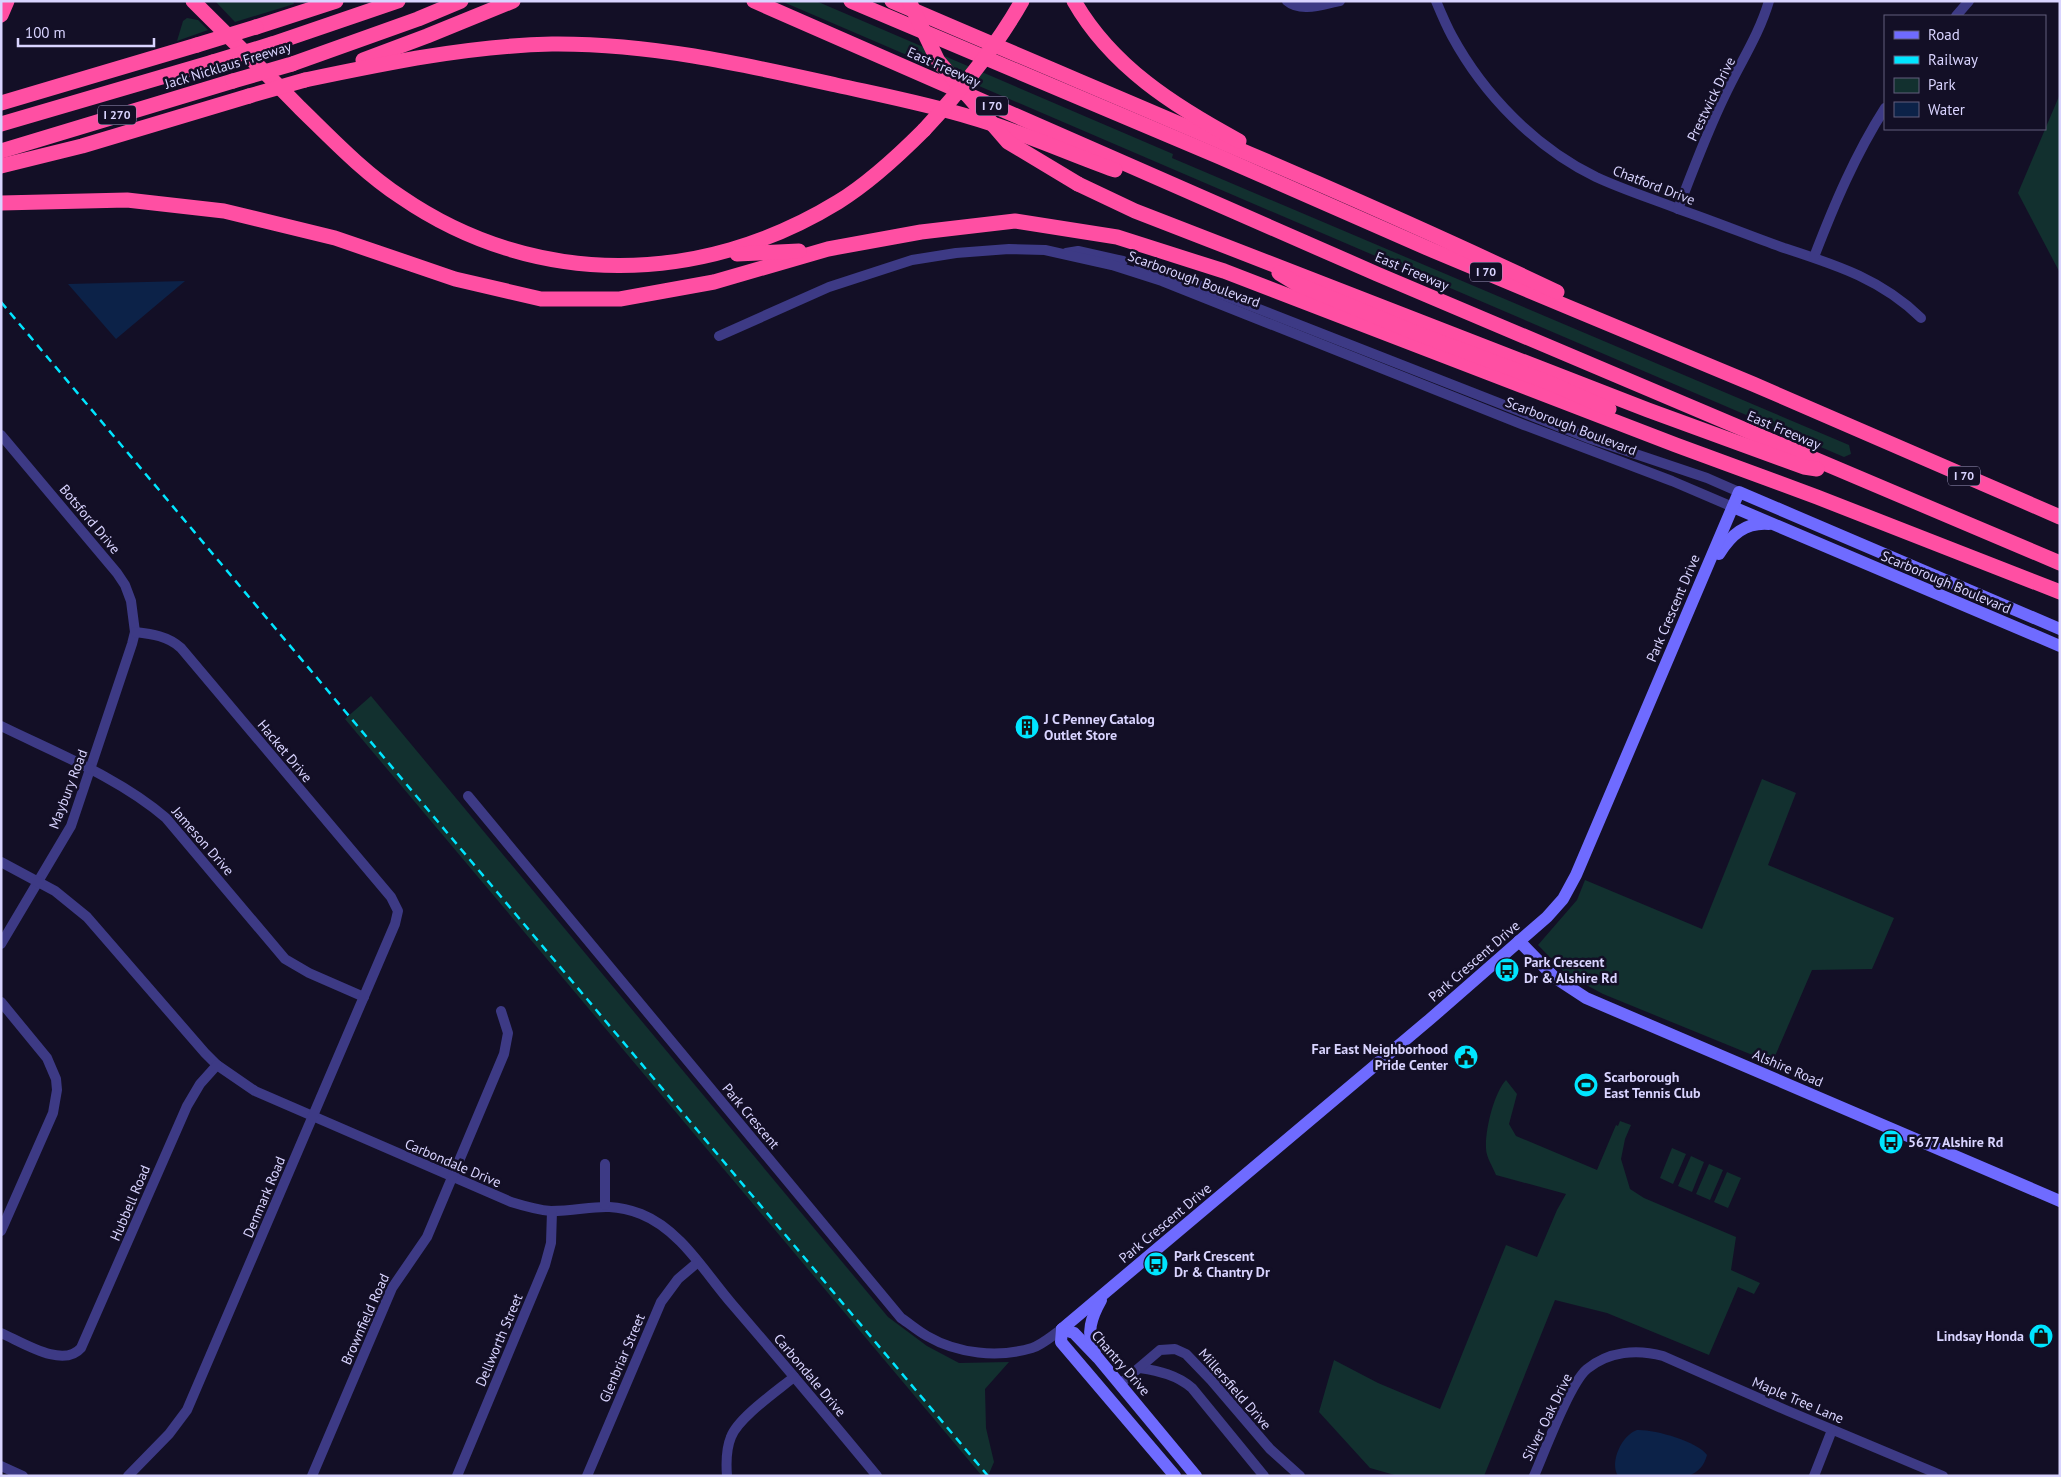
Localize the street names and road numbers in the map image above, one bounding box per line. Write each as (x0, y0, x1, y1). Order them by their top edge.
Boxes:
street label: Jack Nicklaus Freeway (162, 37, 294, 93)
street label: East Freeway (904, 43, 984, 91)
street label: Prestwick Drive (1683, 54, 1739, 144)
road number: I 70 (976, 96, 1008, 115)
road number: I 270 (98, 106, 136, 124)
street label: Chatford Drive (1610, 161, 1698, 209)
street label: Scarborough Boulevard (1125, 247, 1263, 311)
street label: East Freeway (1372, 247, 1452, 295)
road number: I 70 (1470, 262, 1502, 282)
street label: Scarborough Boulevard (1503, 393, 1639, 459)
street label: East Freeway (1744, 406, 1824, 454)
road number: I 70 (1948, 466, 1980, 486)
street label: Botsford Drive (56, 480, 124, 558)
street label: Scarborough Boulevard (1878, 546, 2014, 618)
street label: Park Crescent Drive (1642, 551, 1704, 665)
street label: Hacket Drive (254, 716, 316, 786)
street label: Maybury Road (45, 747, 91, 831)
street label: Jameson Drive (167, 802, 238, 879)
street label: Park Crescent Drive (1425, 916, 1523, 1006)
street label: Alshire Road (1750, 1045, 1826, 1091)
street label: Park Crescent (718, 1080, 784, 1153)
street label: Carbondale Drive (402, 1135, 504, 1191)
street label: Denmark Road (239, 1154, 289, 1240)
street label: Hubbell Road (106, 1162, 154, 1244)
street label: Park Crescent Drive (1115, 1179, 1215, 1267)
street label: Brownfield Road (337, 1271, 393, 1367)
street label: Dellworth Street (471, 1291, 527, 1389)
street label: Glenbriar Street (595, 1311, 649, 1405)
street label: Chantry Drive (1088, 1327, 1154, 1399)
street label: Carbondale Drive (770, 1330, 850, 1420)
street label: Millersfield Drive (1195, 1345, 1275, 1433)
street label: Silver Oak Drive (1518, 1370, 1576, 1464)
street label: Maple Tree Lane (1750, 1373, 1846, 1427)

